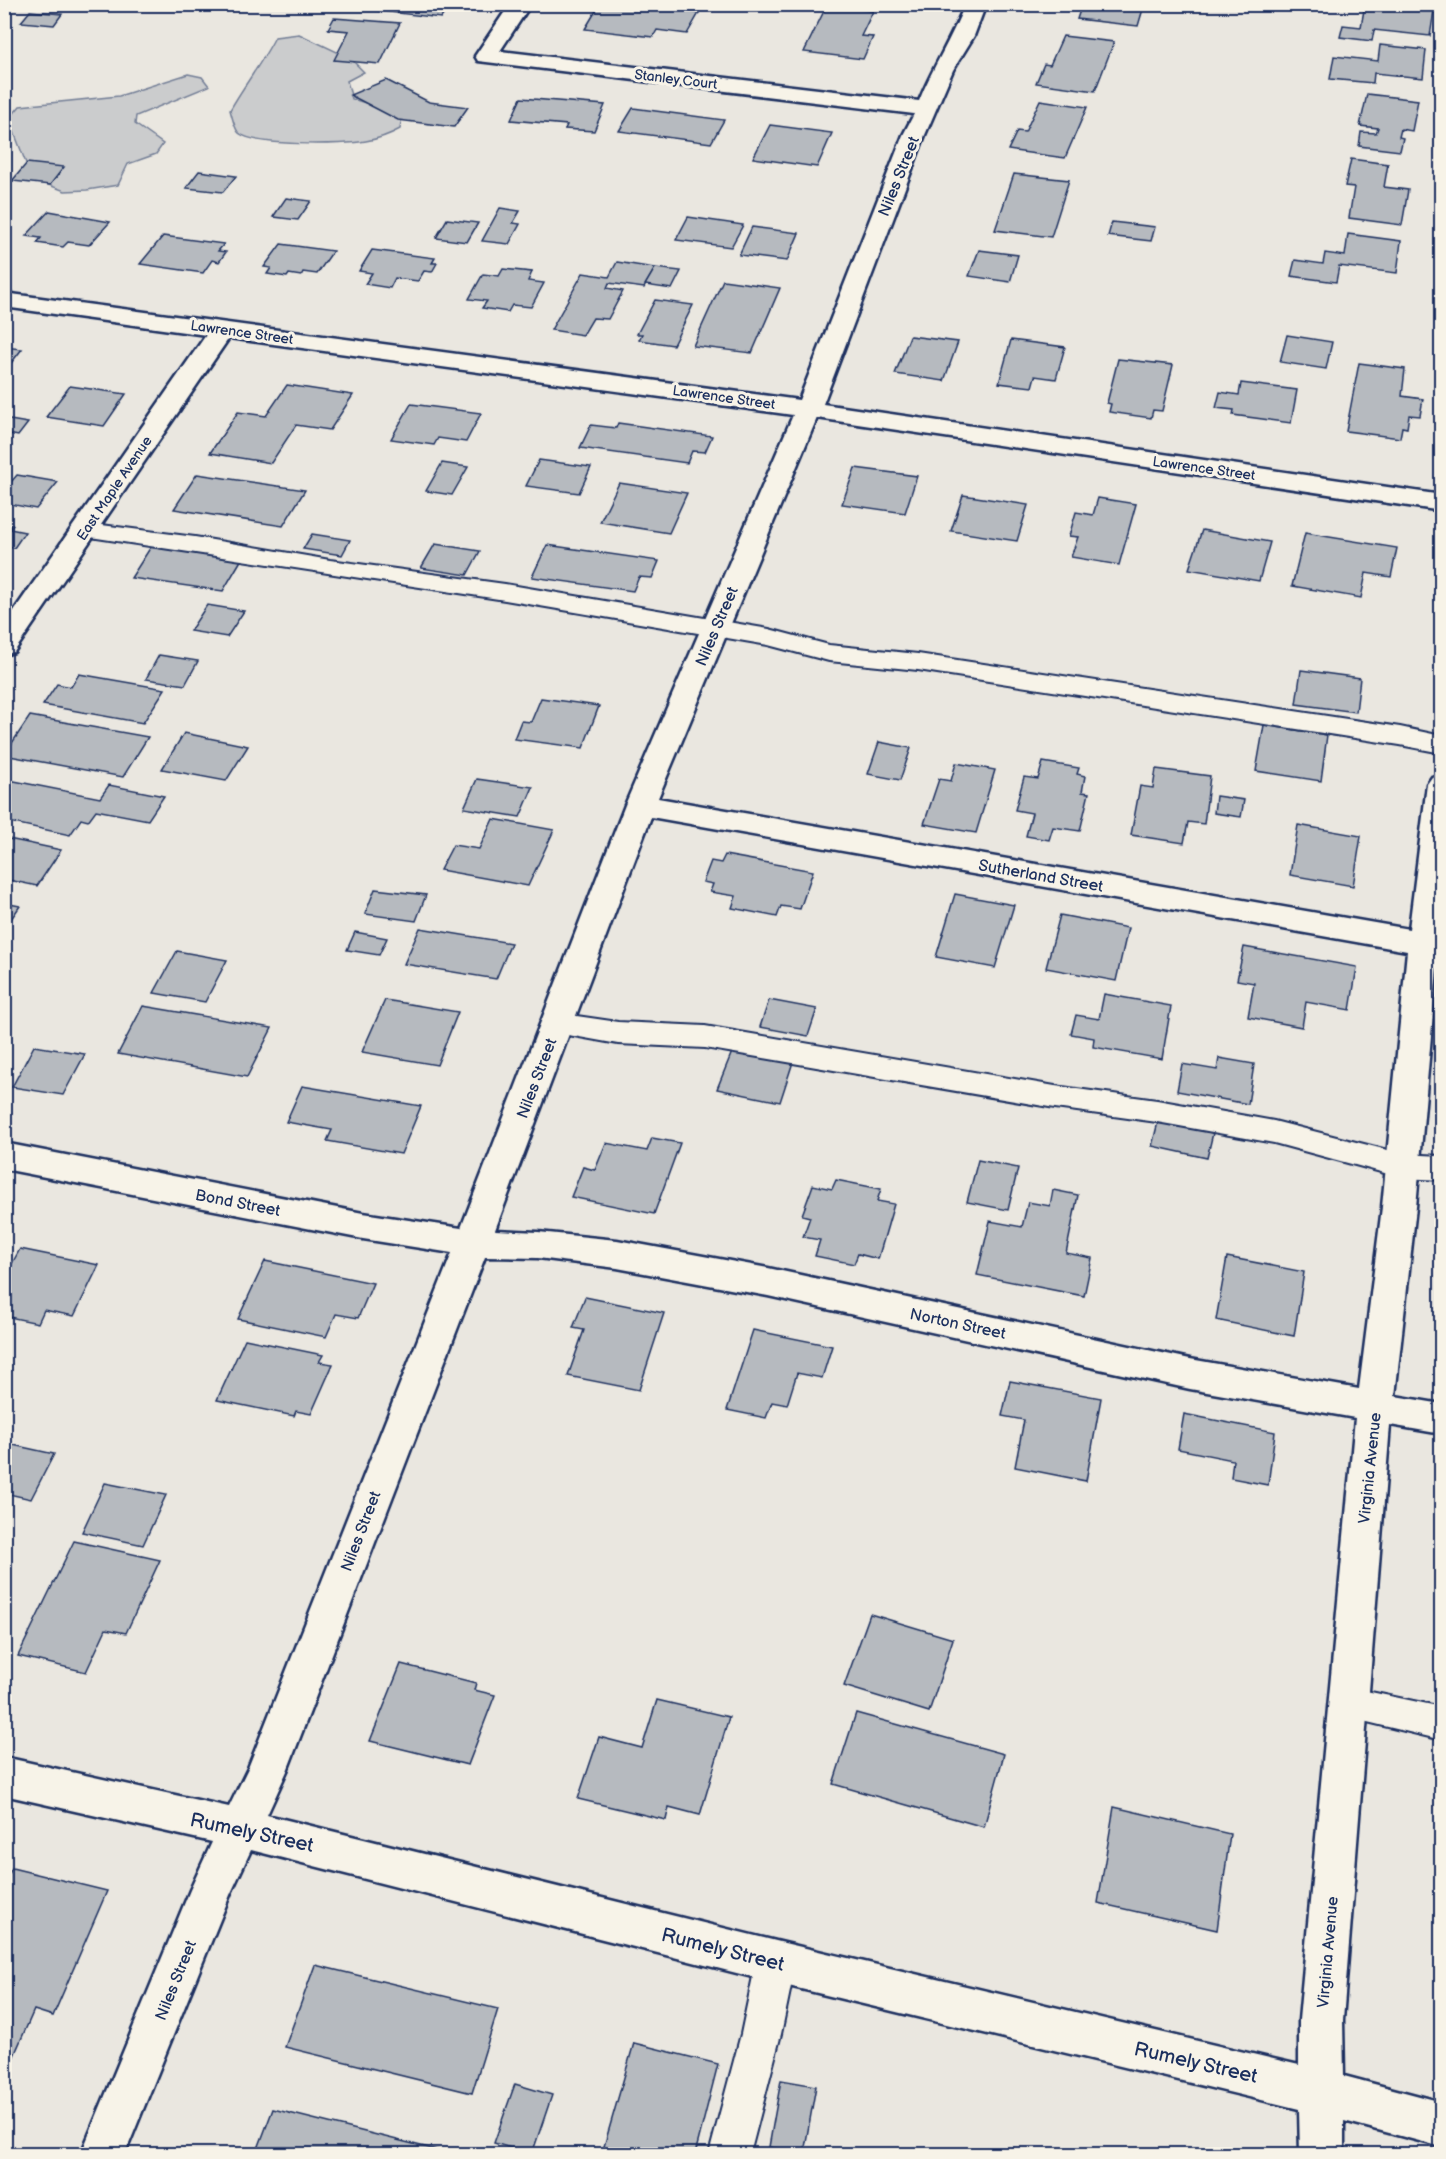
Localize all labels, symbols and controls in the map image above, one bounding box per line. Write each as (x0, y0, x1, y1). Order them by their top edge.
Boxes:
street label: Stanley Court (633, 66, 719, 93)
street label: Niles Street (875, 134, 924, 219)
street label: Lawrence Street (189, 317, 295, 348)
street label: Lawrence Street (671, 382, 777, 413)
street label: East Maple Avenue (73, 433, 156, 544)
street label: Lawrence Street (1151, 453, 1257, 484)
street label: Niles Street (692, 584, 743, 669)
street label: Sutherland Street (977, 856, 1105, 897)
street label: Niles Street (513, 1036, 561, 1121)
street label: Bond Street (194, 1186, 282, 1221)
street label: Norton Street (908, 1305, 1007, 1344)
street label: Virginia Avenue (1355, 1411, 1386, 1525)
street label: Niles Street (337, 1489, 385, 1574)
street label: Rumely Street (188, 1808, 316, 1858)
street label: Virginia Avenue (1314, 1895, 1343, 2009)
street label: Rumely Street (659, 1923, 787, 1977)
street label: Niles Street (152, 1938, 201, 2023)
street label: Rumely Street (1132, 2037, 1260, 2089)

